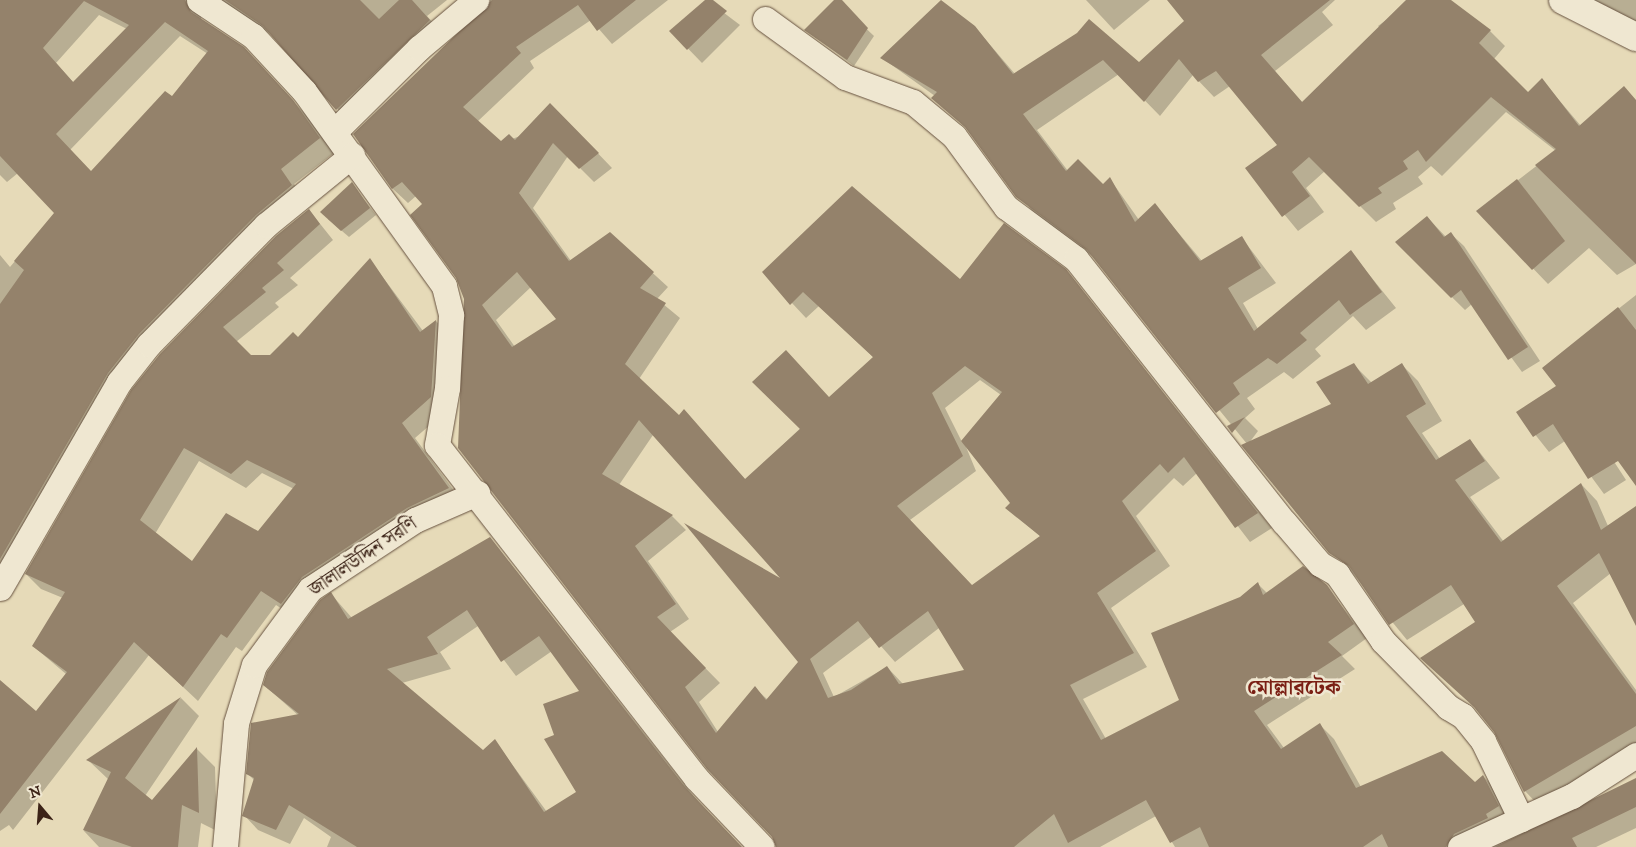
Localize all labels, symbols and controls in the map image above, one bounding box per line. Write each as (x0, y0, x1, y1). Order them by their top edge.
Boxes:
street label: জালালউদ্দিন সরণি (305, 512, 421, 602)
district label: মোল্লারটেক (1247, 675, 1341, 701)
north arrow (15, 782, 65, 832)
text: N (27, 782, 44, 803)

